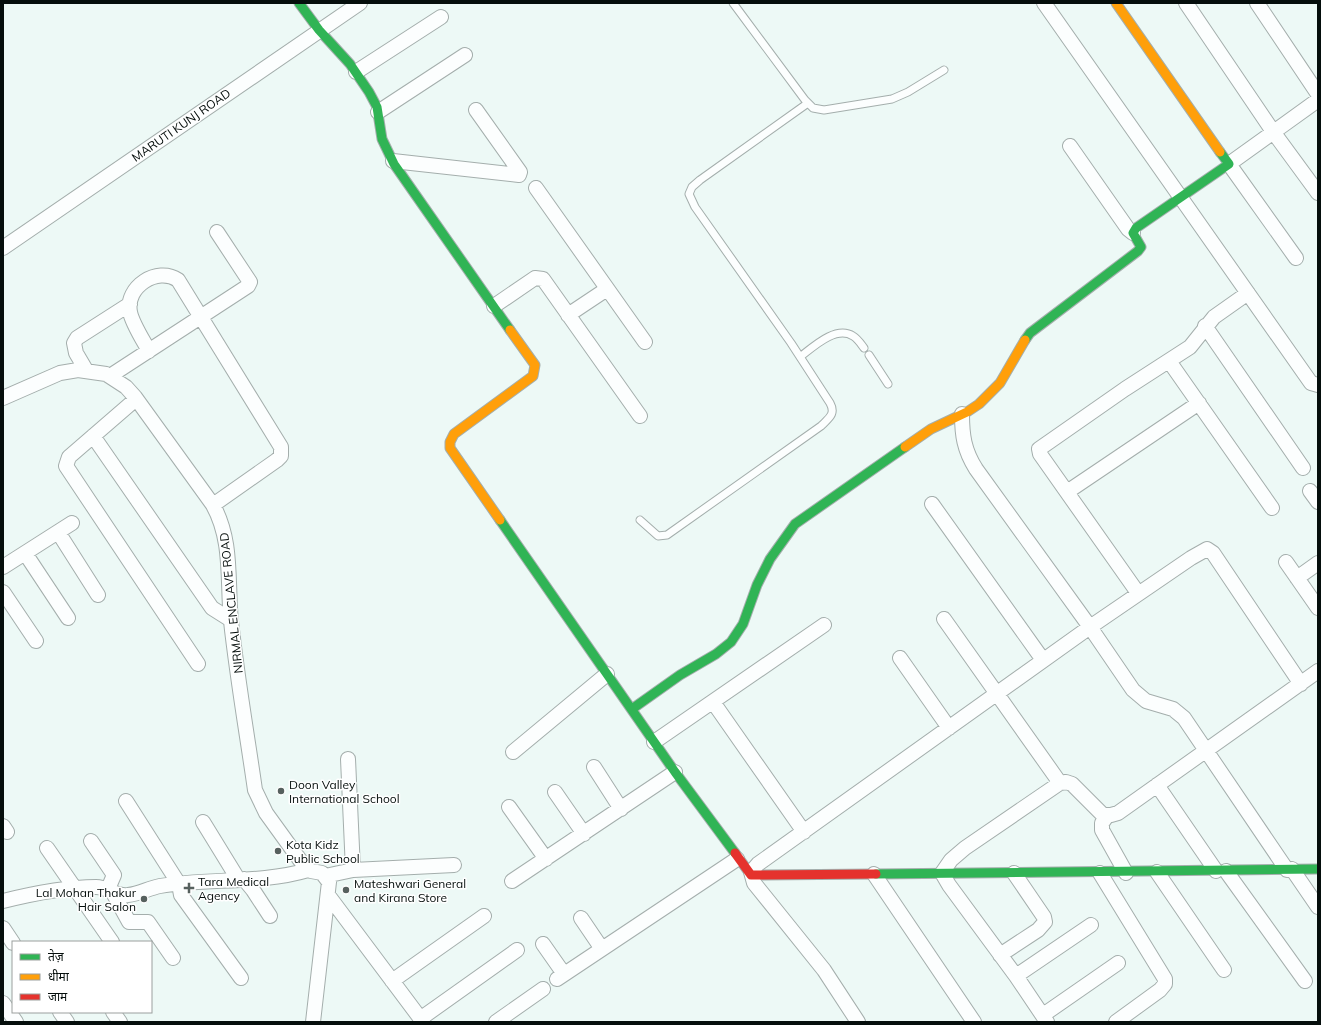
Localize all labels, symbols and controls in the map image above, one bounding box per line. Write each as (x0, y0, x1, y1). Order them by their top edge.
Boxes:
street label: MARUTI KUNJ ROAD (129, 85, 233, 165)
street label: NIRMAL ENCLAVE ROAD (216, 532, 246, 674)
place label: Doon Valley International School (289, 777, 400, 806)
marker: Doon Valley International School (276, 786, 286, 796)
place label: Kota Kidz Public School (286, 837, 360, 866)
marker: Kota Kidz Public School (273, 846, 283, 856)
place label: Tara Medical Agency (198, 874, 269, 903)
place label: Mateshwari General and Kirana Store (354, 876, 466, 905)
marker: Tara Medical Agency (183, 882, 195, 894)
place label: Lal Mohan Thakur Hair Salon (36, 885, 137, 914)
marker: Mateshwari General and Kirana Store (341, 885, 351, 895)
marker: Lal Mohan Thakur Hair Salon (139, 894, 149, 904)
legend (12, 941, 152, 1013)
text: तेज़ (48, 949, 65, 964)
text: धीमा (48, 969, 70, 984)
text: जाम (48, 989, 68, 1004)

